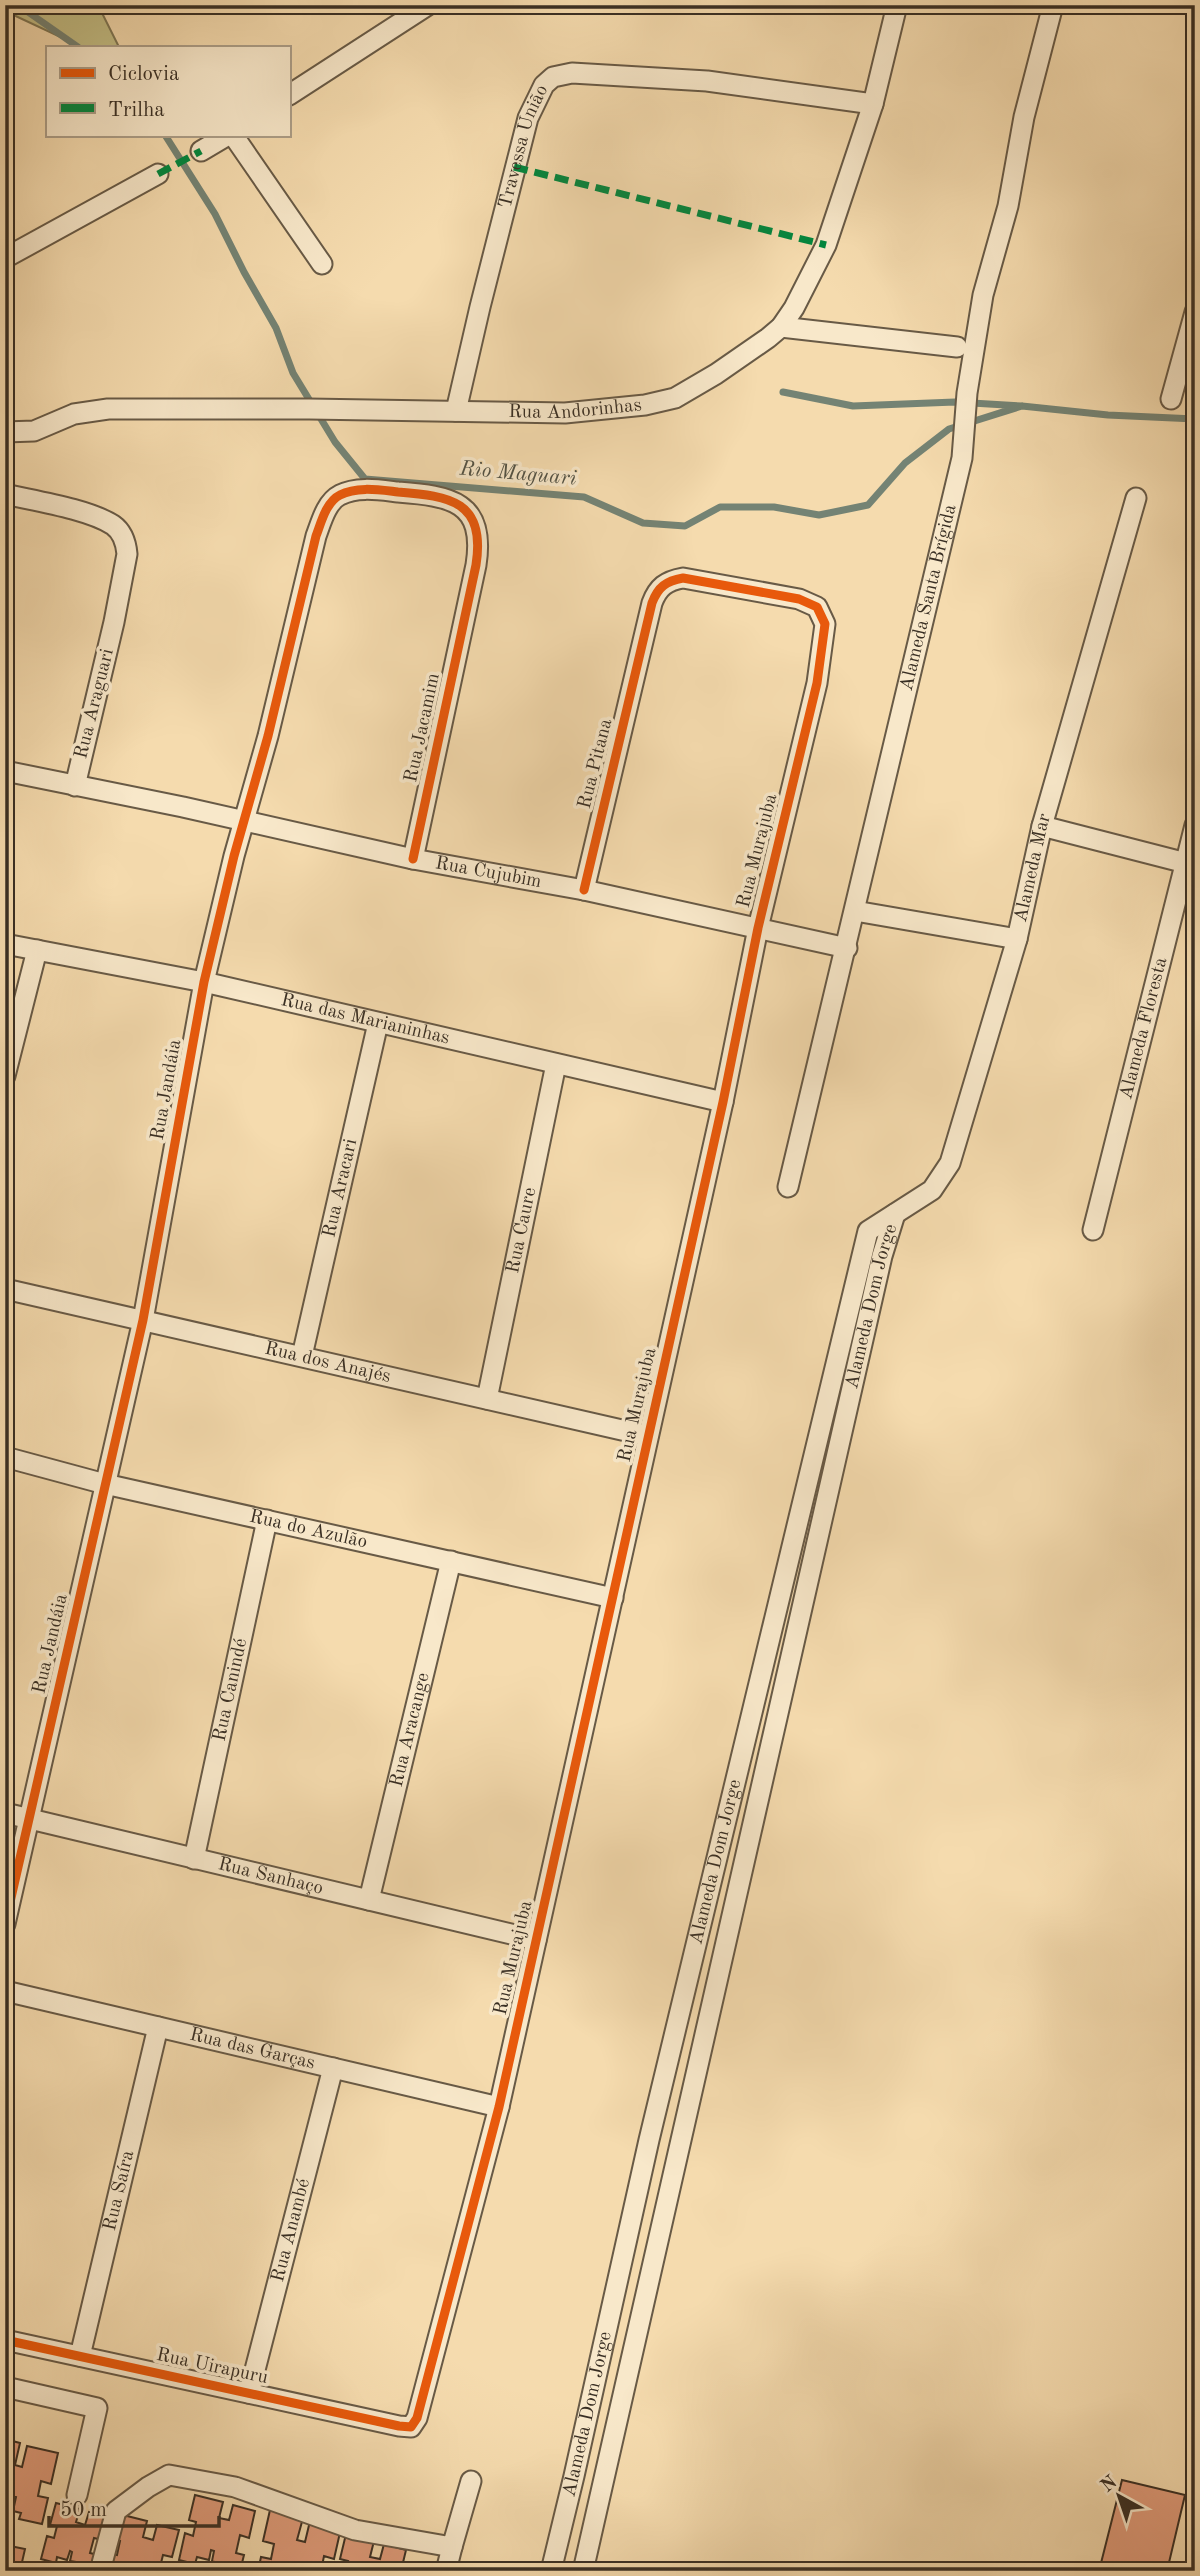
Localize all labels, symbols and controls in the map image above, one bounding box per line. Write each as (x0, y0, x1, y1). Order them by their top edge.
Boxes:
legend (46, 46, 290, 136)
text: Ciclovia (108, 64, 179, 85)
street label: Travessa União (496, 82, 552, 210)
text: Trilha (108, 100, 165, 121)
street label: Rua Andorinhas (508, 396, 643, 423)
water label: Rio Maguari (458, 458, 577, 490)
street label: Alameda Santa Brígida (897, 502, 960, 693)
street label: Rua Araguari (72, 647, 118, 761)
street label: Rua Jacamim (402, 672, 444, 784)
street label: Rua Pitana (576, 716, 617, 811)
street label: Rua Murajuba (735, 791, 782, 910)
street label: Alameda Mar (1011, 811, 1055, 924)
street label: Rua Cujubim (434, 854, 543, 892)
street label: Alameda Floresta (1117, 955, 1171, 1101)
street label: Rua das Marianinhas (279, 991, 451, 1048)
street label: Rua Jandáia (149, 1037, 185, 1142)
street label: Rua Aracari (320, 1137, 361, 1240)
street label: Rua Caure (504, 1186, 540, 1275)
street label: Alameda Dom Jorge (843, 1222, 901, 1391)
street label: Rua dos Anajés (263, 1339, 393, 1386)
street label: Rua Murajuba (616, 1345, 661, 1464)
street label: Rua do Azulão (248, 1507, 369, 1552)
street label: Rua Jandáia (30, 1591, 72, 1696)
street label: Rua Canindé (210, 1637, 251, 1743)
street label: Rua Aracange (387, 1671, 433, 1789)
street label: Alameda Dom Jorge (687, 1778, 745, 1946)
street label: Rua Sanhaço (216, 1855, 325, 1898)
street label: Rua Murajuba (492, 1898, 537, 2017)
street label: Rua das Garças (188, 2025, 317, 2073)
street label: Rua Saíra (101, 2148, 138, 2233)
street label: Rua Anambé (269, 2177, 314, 2284)
street label: Alameda Dom Jorge (560, 2330, 615, 2499)
street label: Rua Uirapuru (155, 2346, 269, 2388)
north arrow (1084, 2460, 1154, 2530)
text: N (1098, 2473, 1122, 2497)
scale bar (49, 2485, 219, 2529)
text: 50 m (60, 2500, 107, 2521)

